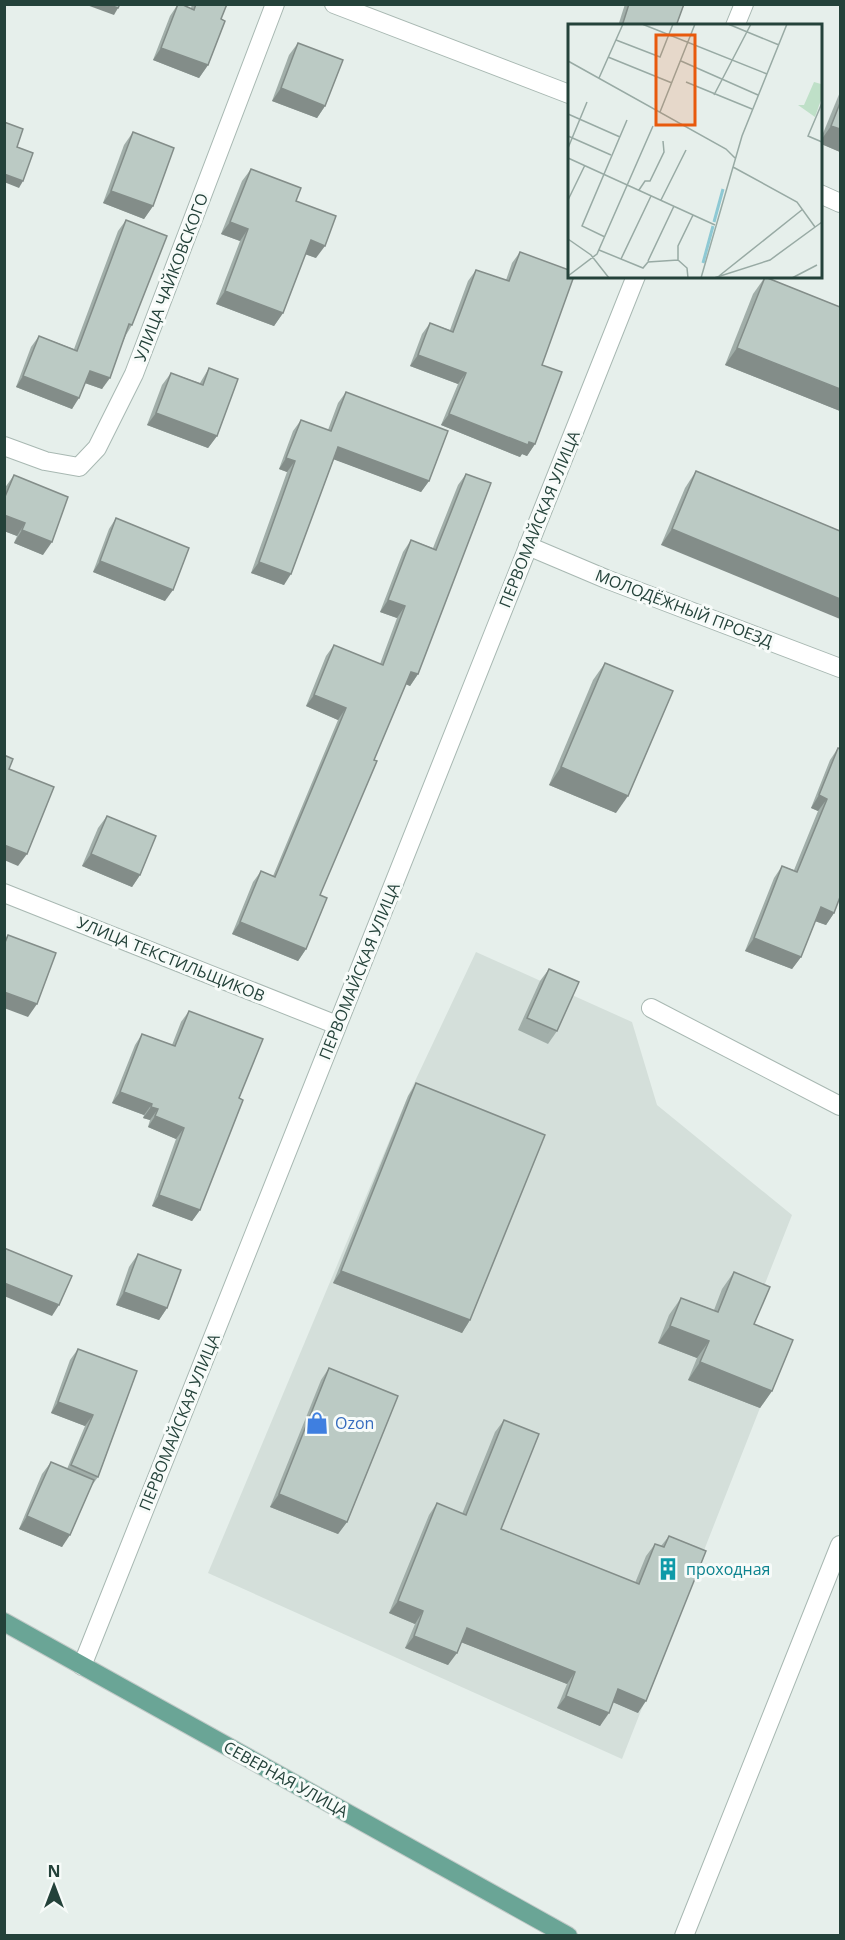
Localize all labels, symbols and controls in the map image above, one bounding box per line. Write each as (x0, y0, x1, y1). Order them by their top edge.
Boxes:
inset map (568, 24, 821, 278)
street label: УЛИЦА ЧАЙКОВСКОГО (129, 190, 213, 364)
street label: ПЕРВОМАЙСКАЯ УЛИЦА (493, 426, 585, 611)
street label: МОЛОДЁЖНЫЙ ПРОЕЗД (592, 564, 776, 652)
street label: ПЕРВОМАЙСКАЯ УЛИЦА (313, 878, 405, 1063)
street label: УЛИЦА ТЕКСТИЛЬЩИКОВ (74, 911, 268, 1007)
street label: ПЕРВОМАЙСКАЯ УЛИЦА (133, 1329, 225, 1514)
shop icon: Ozon (304, 1410, 330, 1436)
place label: Ozon (335, 1412, 374, 1434)
building icon: проходная (655, 1556, 681, 1582)
place label: проходная (686, 1558, 770, 1580)
street label: СЕВЕРНАЯ УЛИЦА (220, 1736, 353, 1823)
north arrow (24, 1856, 84, 1916)
text: N (47, 1860, 61, 1882)

